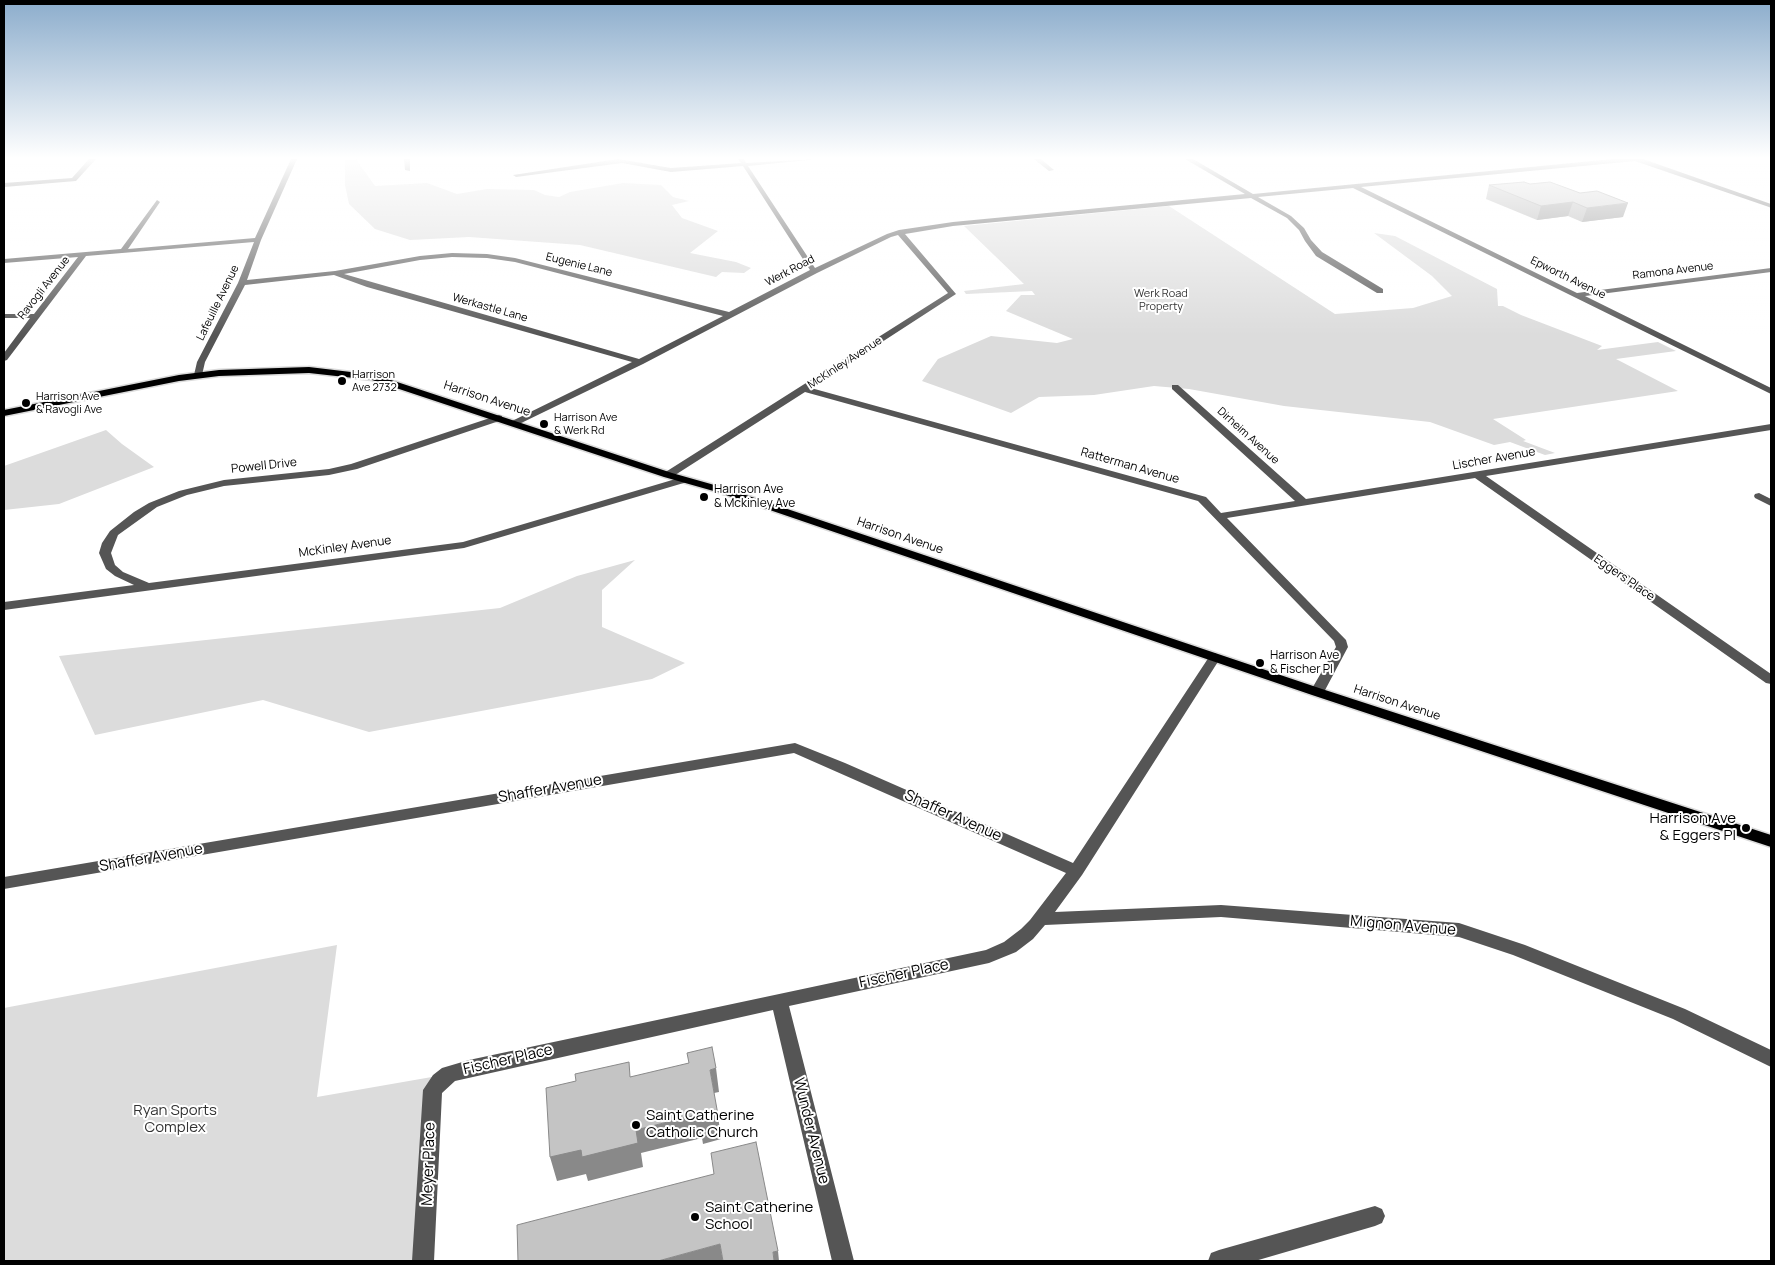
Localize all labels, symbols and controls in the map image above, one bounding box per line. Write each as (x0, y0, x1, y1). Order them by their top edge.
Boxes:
street label: Eugenie Lane (544, 250, 614, 280)
street label: Werk Road (763, 253, 817, 289)
street label: Ravogli Avenue (15, 254, 73, 322)
street label: Epworth Avenue (1528, 254, 1608, 302)
street label: Ramona Avenue (1632, 259, 1714, 283)
street label: Lafeuille Avenue (194, 263, 242, 343)
park label: Werk Road Property (1134, 287, 1188, 313)
street label: Werkastle Lane (451, 291, 529, 325)
street label: McKinley Avenue (806, 334, 884, 392)
place label: Harrison Ave 2732 (352, 368, 397, 394)
marker: Harrison Ave 2732 (336, 375, 348, 387)
street label: Harrison Avenue (442, 378, 532, 420)
place label: Harrison Ave & Ravogli Ave (36, 390, 102, 416)
marker: Harrison Ave & Ravogli Ave (20, 397, 32, 409)
street label: Dirheim Avenue (1214, 405, 1282, 467)
place label: Harrison Ave & Werk Rd (554, 411, 617, 437)
marker: Harrison Ave & Werk Rd (538, 418, 550, 430)
street label: Ratterman Avenue (1079, 445, 1181, 487)
street label: Lischer Avenue (1451, 445, 1537, 473)
street label: Powell Drive (230, 455, 298, 477)
place label: Harrison Ave & Mckinley Ave (714, 483, 795, 511)
marker: Harrison Ave & Mckinley Ave (698, 491, 710, 503)
street label: Harrison Avenue (855, 514, 945, 558)
street label: McKinley Avenue (298, 533, 392, 561)
street label: Eggers Place (1591, 552, 1657, 604)
place label: Harrison Ave & Fischer Pl (1270, 649, 1339, 677)
marker: Harrison Ave & Fischer Pl (1254, 657, 1266, 669)
street label: Harrison Avenue (1352, 682, 1442, 724)
street label: Shaffer Avenue (497, 771, 603, 807)
street label: Shaffer Avenue (902, 786, 1004, 846)
place label: Harrison Ave & Eggers Pl (1649, 810, 1736, 845)
marker: Harrison Ave & Eggers Pl (1740, 822, 1752, 834)
street label: Shaffer Avenue (98, 840, 204, 876)
street label: Mignon Avenue (1349, 912, 1457, 940)
street label: Fischer Place (858, 956, 950, 992)
street label: Fischer Place (462, 1041, 554, 1079)
street label: Wunder Avenue (789, 1076, 833, 1186)
park label: Ryan Sports Complex (133, 1102, 217, 1137)
place label: Saint Catherine Catholic Church (646, 1107, 758, 1142)
marker: Saint Catherine Catholic Church (630, 1119, 642, 1131)
street label: Meyer Place (419, 1122, 439, 1206)
place label: Saint Catherine School (705, 1199, 813, 1234)
marker: Saint Catherine School (689, 1211, 701, 1223)

